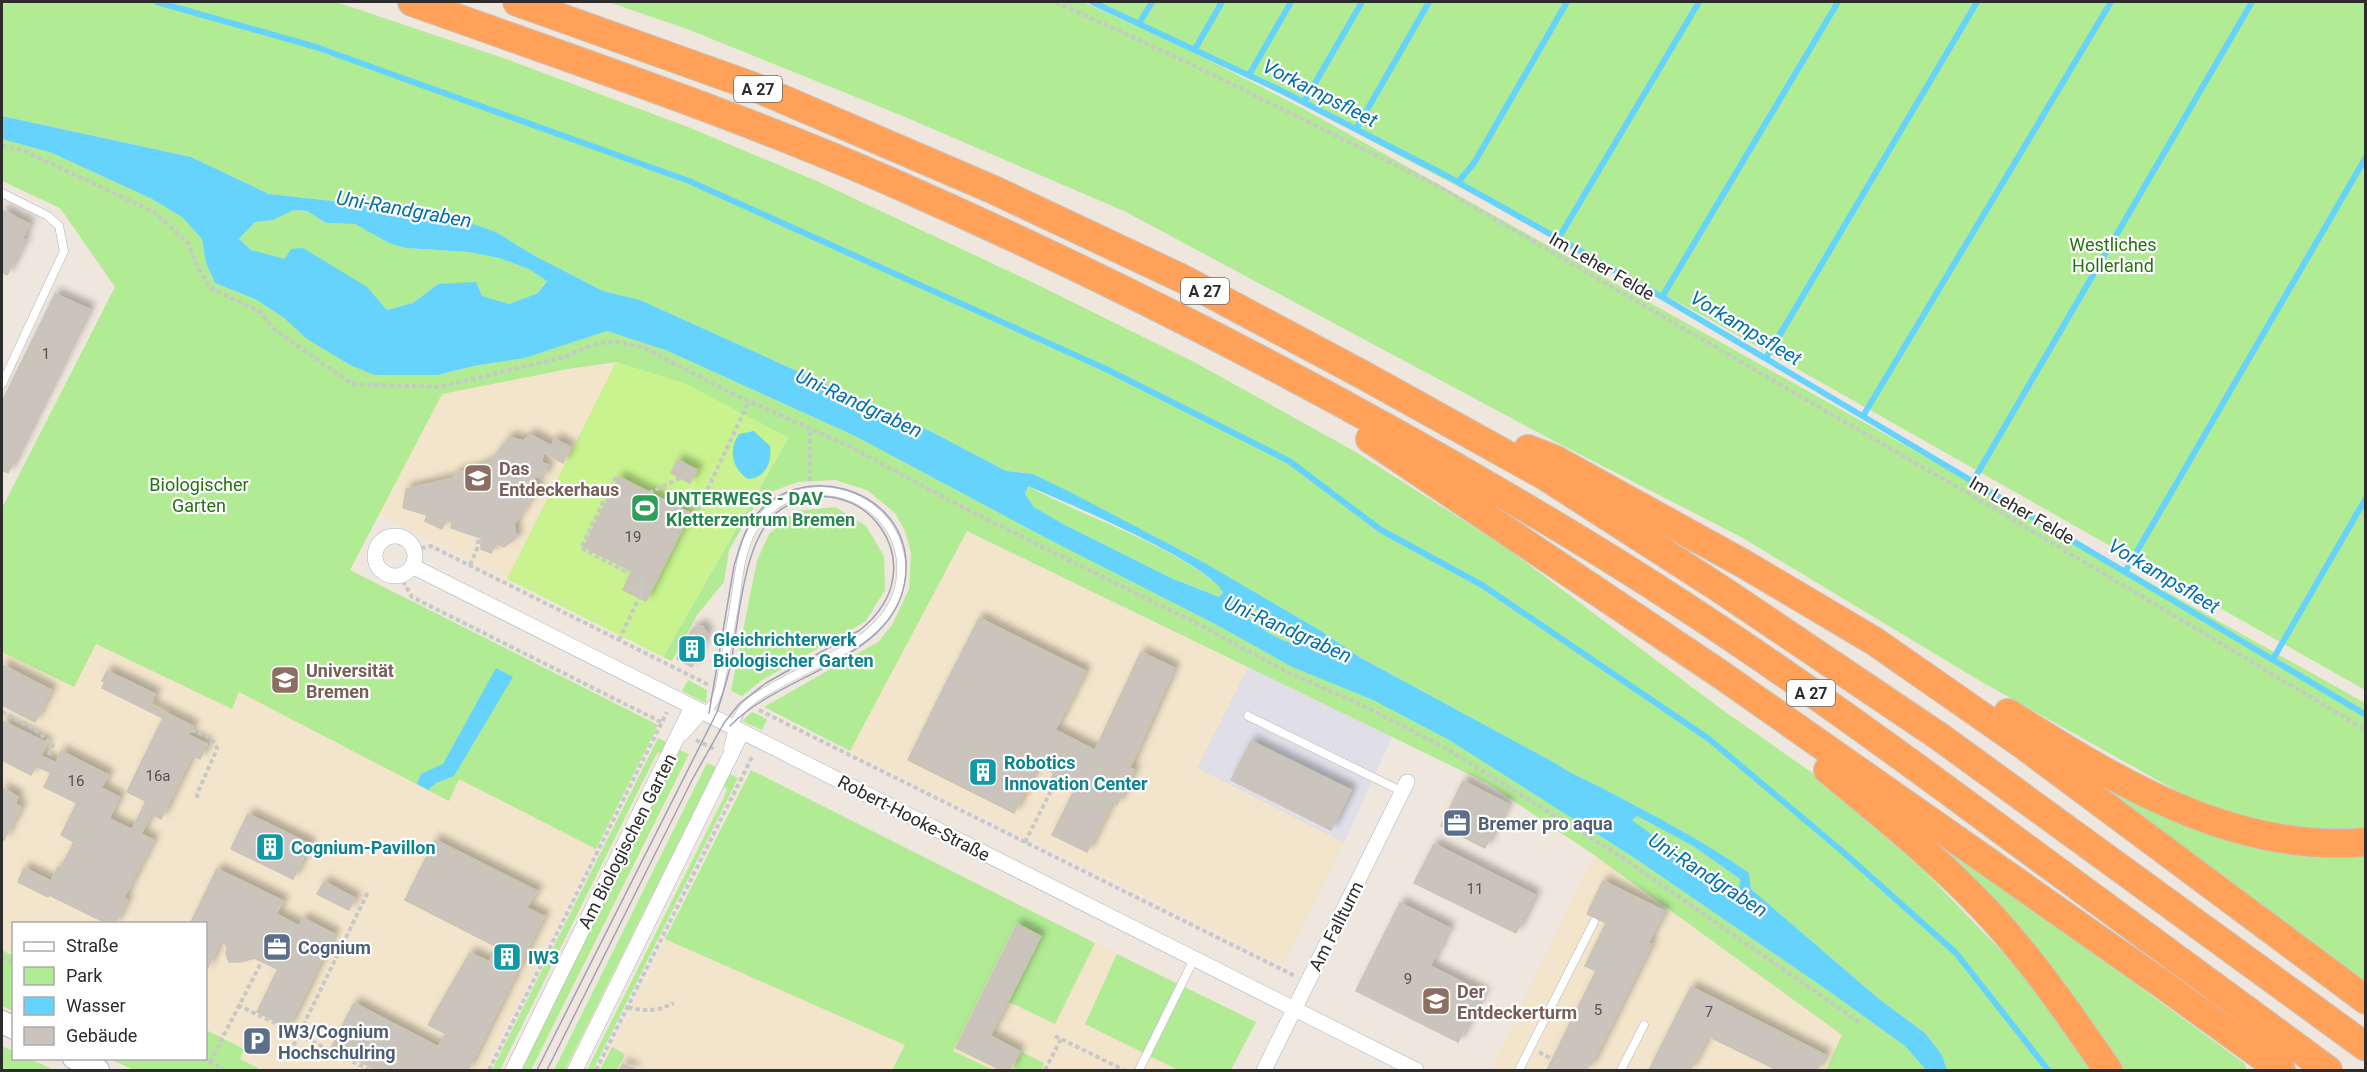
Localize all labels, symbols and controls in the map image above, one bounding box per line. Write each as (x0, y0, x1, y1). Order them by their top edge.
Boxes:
water label: Vorkampsfleet (1259, 54, 1382, 133)
road number: A 27 (734, 76, 782, 102)
water label: Uni-Randgraben (334, 185, 474, 233)
street label: Im Leher Felde (1546, 227, 1658, 305)
park label: Westliches Hollerland (2069, 234, 2157, 276)
road number: A 27 (1181, 278, 1229, 304)
water label: Vorkampsfleet (1686, 285, 1807, 371)
house number: 1 (42, 345, 50, 363)
water label: Uni-Randgraben (792, 363, 926, 443)
place label: Das Entdeckerhaus (499, 458, 619, 500)
school or university icon: Das Entdeckerhaus (462, 462, 494, 494)
street label: Im Leher Felde (1966, 471, 2078, 549)
park label: Biologischer Garten (149, 474, 249, 516)
place label: UNTERWEGS - DAV Kletterzentrum Bremen (666, 488, 855, 530)
sports icon: UNTERWEGS - DAV Kletterzentrum Bremen (629, 492, 661, 524)
house number: 19 (625, 528, 641, 546)
water label: Vorkampsfleet (2104, 533, 2225, 619)
water label: Uni-Randgraben (1221, 590, 1355, 668)
place label: Gleichrichterwerk Biologischer Garten (713, 629, 874, 671)
building icon: Gleichrichterwerk Biologischer Garten (676, 633, 708, 665)
place label: Universität Bremen (306, 660, 394, 702)
school or university icon: Universität Bremen (269, 664, 301, 696)
road number: A 27 (1787, 680, 1835, 706)
street label: Am Biologischen Garten (574, 750, 680, 932)
place label: Robotics Innovation Center (1004, 752, 1148, 794)
building icon: Robotics Innovation Center (967, 756, 999, 788)
house number: 16a (145, 767, 171, 785)
street label: Robert-Hooke-Straße (835, 771, 993, 865)
house number: 16 (68, 772, 84, 790)
office icon: Bremer pro aqua (1441, 807, 1473, 839)
place label: Bremer pro aqua (1478, 813, 1613, 834)
water label: Uni-Randgraben (1644, 828, 1772, 922)
building icon: Cognium-Pavillon (254, 831, 286, 863)
place label: Cognium-Pavillon (291, 837, 436, 858)
street label: Am Fallturm (1304, 878, 1368, 974)
house number: 11 (1467, 880, 1483, 898)
legend (12, 922, 207, 1060)
office icon: Cognium (261, 931, 293, 963)
text: Straße (66, 935, 118, 956)
place label: Cognium (298, 937, 371, 958)
building icon: IW3 (491, 941, 523, 973)
place label: IW3 (528, 947, 559, 968)
text: Park (66, 965, 103, 986)
house number: 9 (1404, 970, 1412, 988)
place label: Der Entdeckerturm (1457, 981, 1577, 1023)
school or university icon: Der Entdeckerturm (1420, 985, 1452, 1017)
text: Wasser (66, 995, 126, 1016)
house number: 5 (1594, 1001, 1602, 1019)
house number: 7 (1705, 1003, 1713, 1021)
place label: IW3/Cognium Hochschulring (278, 1021, 396, 1063)
text: Gebäude (66, 1025, 137, 1046)
parking icon: IW3/Cognium Hochschulring (241, 1025, 273, 1057)

